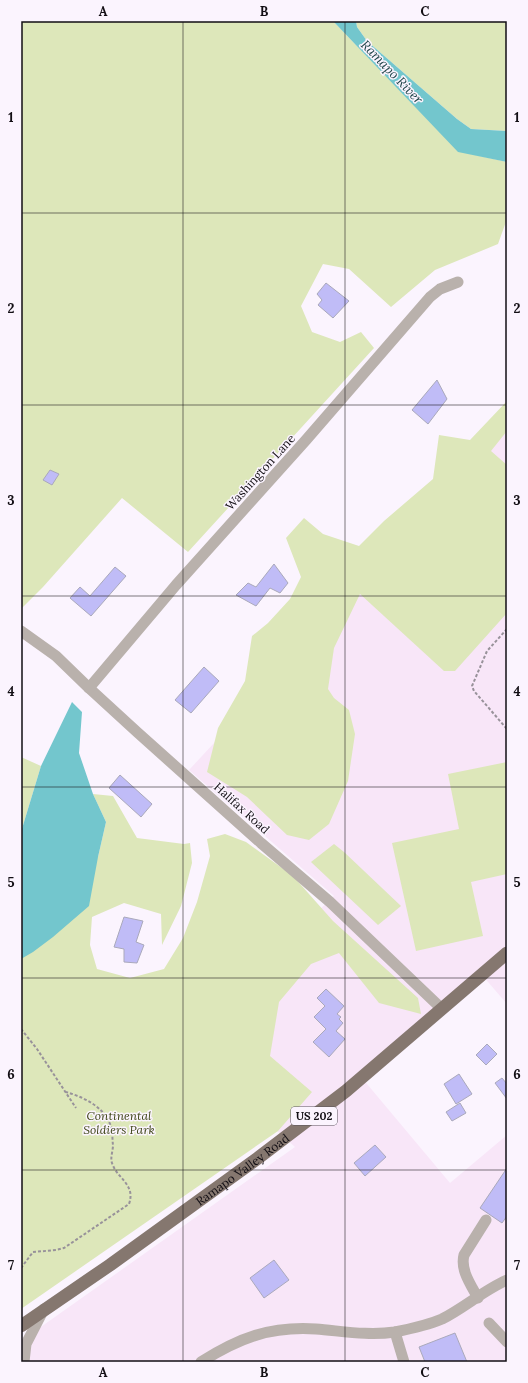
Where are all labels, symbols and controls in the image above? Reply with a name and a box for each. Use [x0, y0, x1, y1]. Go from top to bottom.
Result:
text: A [99, 3, 108, 20]
text: B [260, 3, 269, 20]
text: C [421, 3, 430, 20]
water label: Ramapo River [357, 36, 427, 108]
text: 1 [8, 109, 14, 126]
text: 1 [514, 109, 520, 126]
text: 2 [8, 300, 15, 317]
text: 2 [514, 300, 521, 317]
street label: Washington Lane [222, 431, 298, 513]
text: 3 [7, 492, 15, 509]
text: 3 [513, 492, 521, 509]
text: 4 [7, 683, 15, 700]
text: 4 [513, 683, 521, 700]
street label: Halifax Road [211, 779, 273, 837]
text: 5 [7, 874, 15, 891]
text: 5 [513, 874, 521, 891]
text: 6 [7, 1066, 15, 1083]
text: 6 [513, 1066, 521, 1083]
road number: US 202 [291, 1107, 337, 1125]
park label: Continental Soldiers Park [83, 1108, 155, 1137]
street label: Ramapo Valley Road [192, 1130, 292, 1208]
text: 7 [8, 1257, 14, 1274]
text: 7 [514, 1257, 520, 1274]
text: A [99, 1364, 108, 1381]
text: B [260, 1364, 269, 1381]
text: C [421, 1364, 430, 1381]

